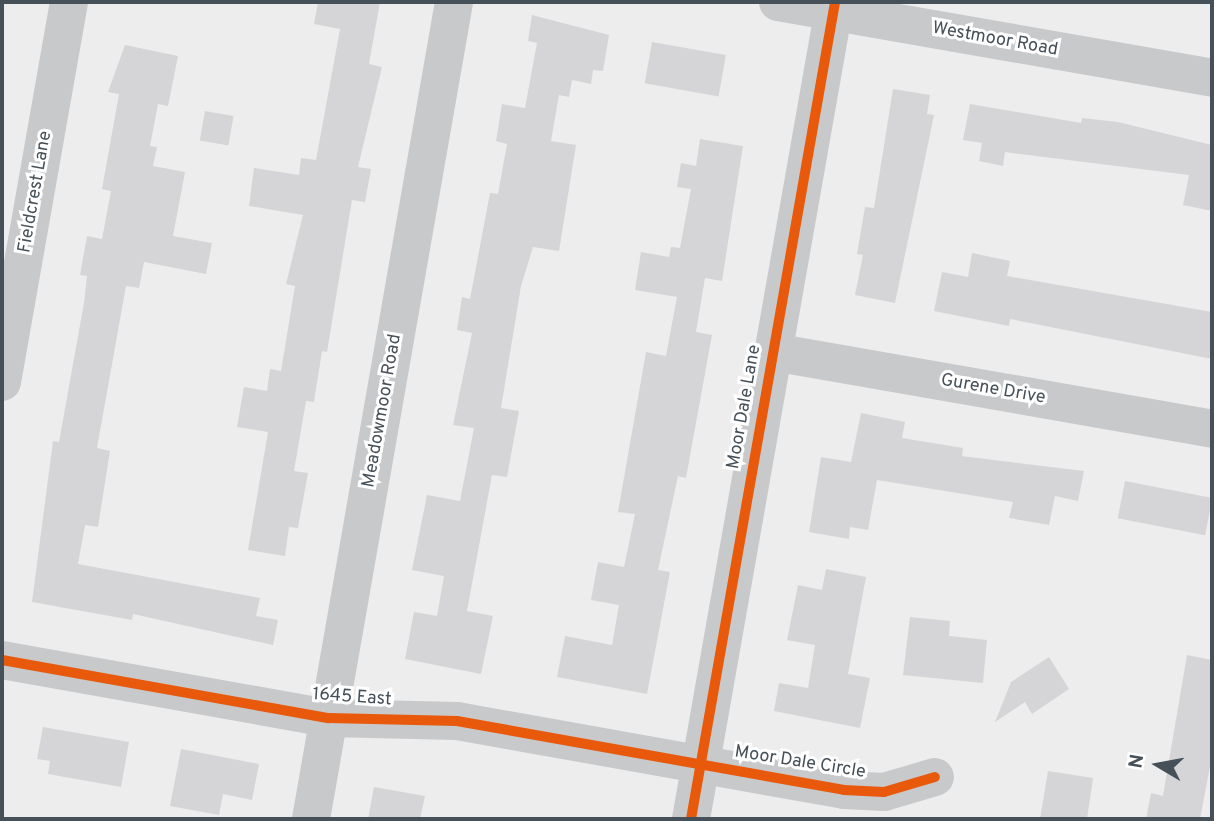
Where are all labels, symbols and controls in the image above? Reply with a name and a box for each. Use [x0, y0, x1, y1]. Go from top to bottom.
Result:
street label: Westmoor Road [930, 18, 1060, 62]
street label: Fieldcrest Lane [15, 129, 57, 255]
street label: Meadowmoor Road [359, 333, 407, 489]
street label: Moor Dale Lane [723, 343, 767, 471]
street label: Gurene Drive [939, 370, 1047, 410]
street label: 1645 East [312, 684, 392, 712]
north arrow [1123, 730, 1193, 800]
street label: Moor Dale Circle [733, 742, 867, 784]
text: N [1124, 753, 1150, 770]

